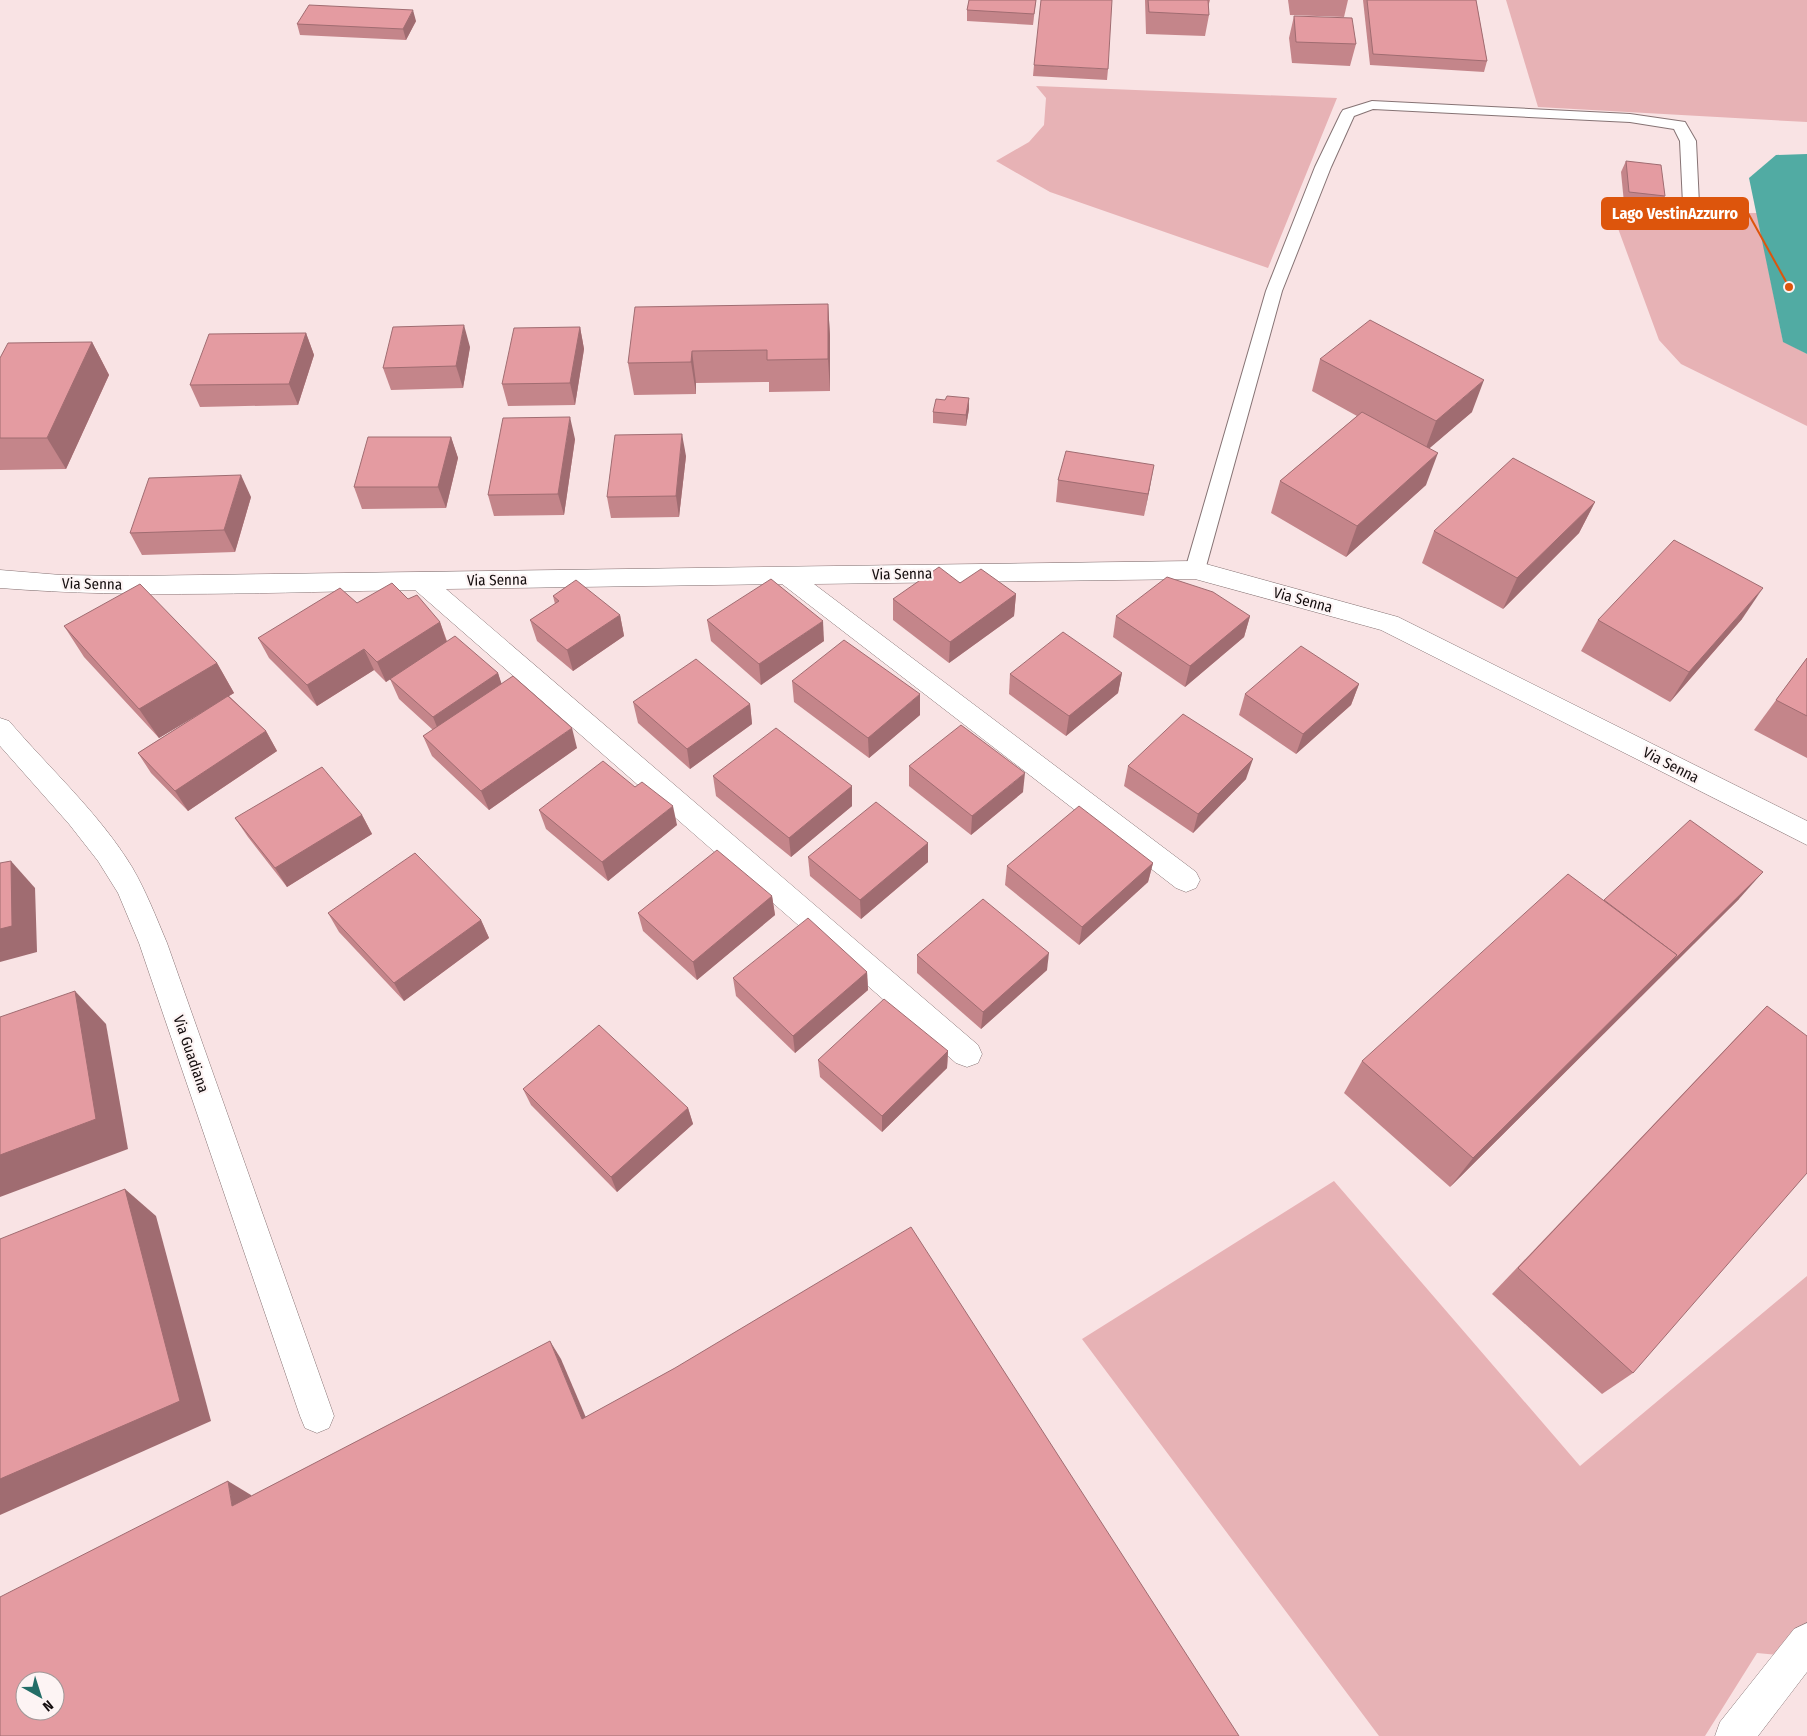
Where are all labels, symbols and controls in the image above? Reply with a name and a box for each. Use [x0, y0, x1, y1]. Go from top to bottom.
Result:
callout: Lago VestinAzzurro [1602, 198, 1748, 229]
text: Lago VestinAzzurro [1612, 204, 1738, 223]
street label: Via Senna [872, 564, 932, 584]
street label: Via Senna [467, 570, 527, 590]
street label: Via Senna [62, 574, 122, 594]
street label: Via Senna [1272, 584, 1334, 616]
street label: Via Senna [1640, 743, 1702, 787]
street label: Via Guadiana [169, 1013, 213, 1095]
north arrow [15, 1671, 65, 1721]
text: N [39, 1696, 56, 1715]

